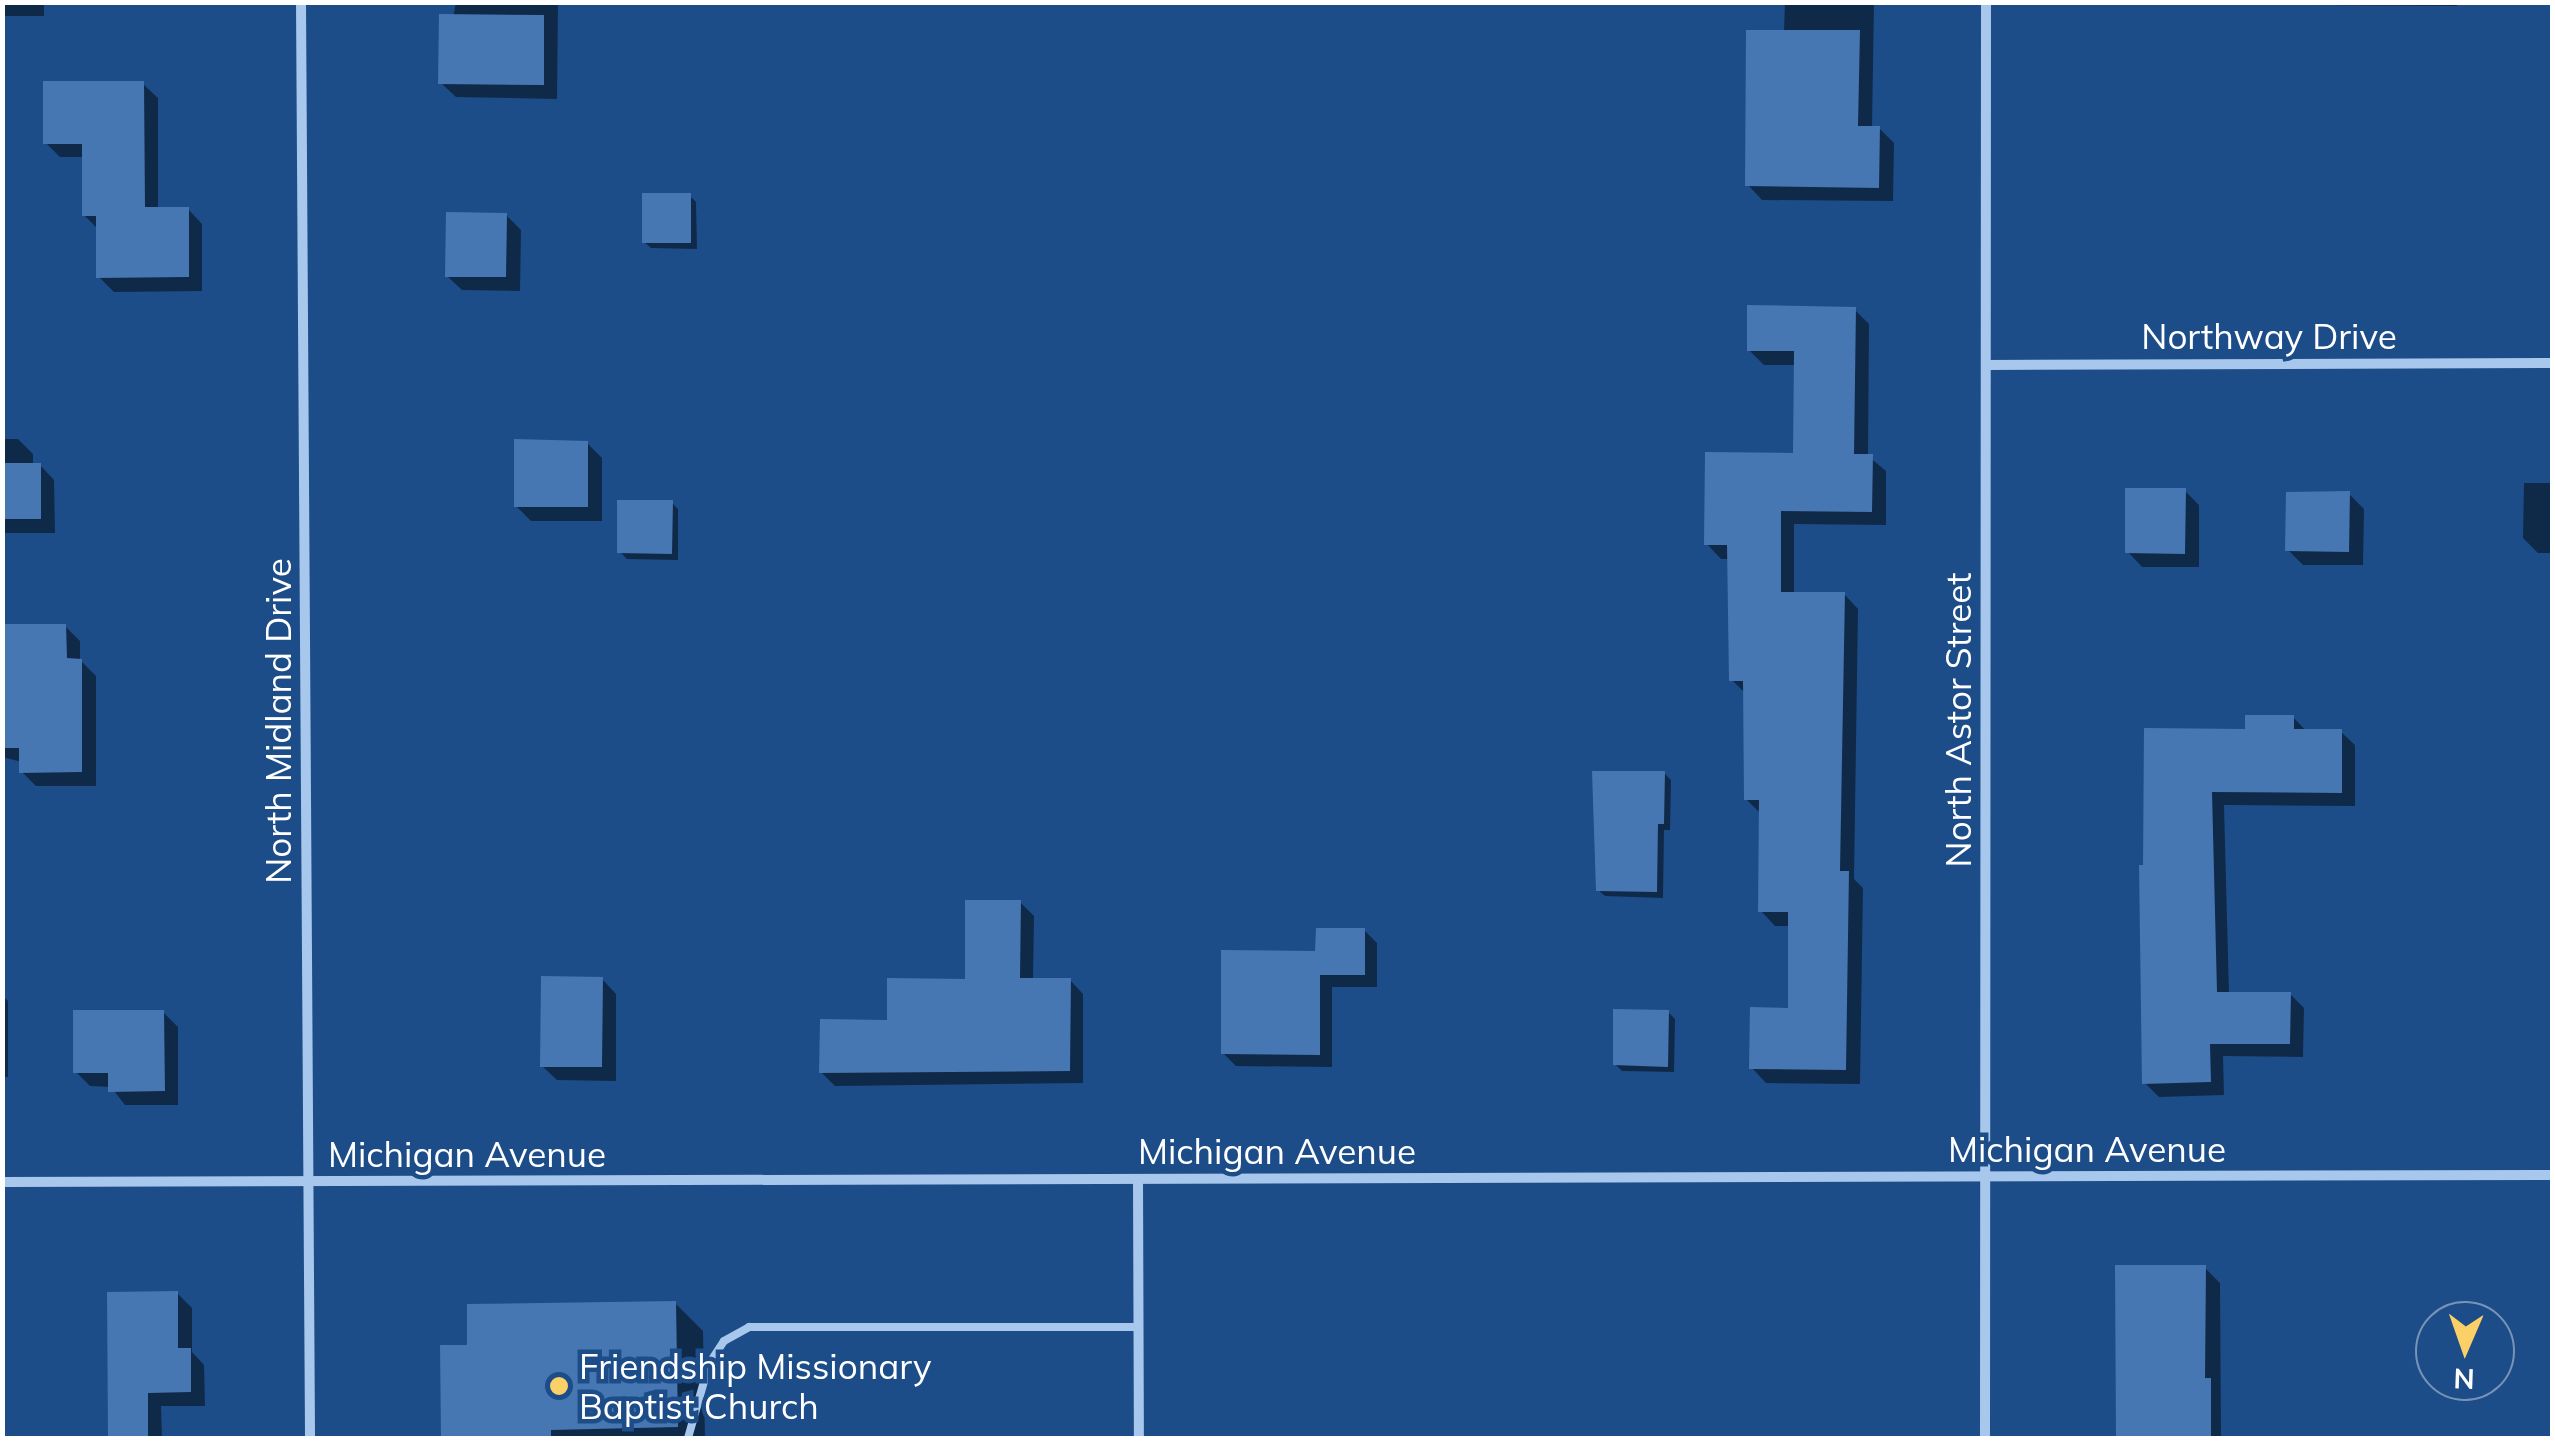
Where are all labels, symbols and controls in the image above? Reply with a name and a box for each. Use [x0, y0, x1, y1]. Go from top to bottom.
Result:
street label: Northway Drive [2141, 315, 2397, 357]
street label: North Midland Drive [257, 558, 299, 884]
street label: North Astor Street [1937, 572, 1979, 868]
street label: Michigan Avenue [1948, 1128, 2226, 1170]
street label: Michigan Avenue [1138, 1130, 1416, 1172]
street label: Michigan Avenue [328, 1133, 606, 1175]
north arrow [2415, 1301, 2515, 1401]
place label: Friendship Missionary Baptist Church [579, 1345, 931, 1427]
text: N [2453, 1362, 2475, 1397]
marker: Friendship Missionary Baptist Church [548, 1375, 570, 1397]

